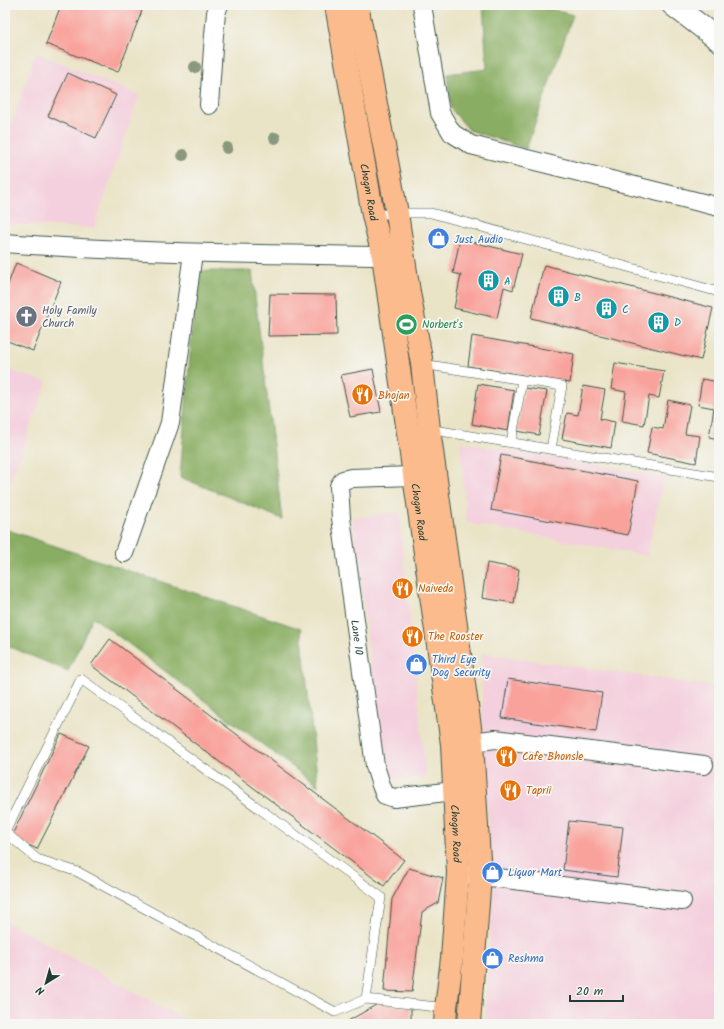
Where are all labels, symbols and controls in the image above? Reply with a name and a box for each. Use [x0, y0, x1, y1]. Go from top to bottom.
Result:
street label: Chogm Road [354, 162, 382, 223]
shop icon: Just Audio [425, 226, 451, 252]
place label: Just Audio [454, 231, 503, 249]
building icon: A [475, 268, 501, 294]
place label: A [504, 273, 511, 291]
building icon: B [546, 284, 572, 310]
place label: B [574, 289, 581, 307]
building icon: C [594, 296, 620, 322]
place label: C [622, 301, 629, 319]
place label: Holy Family Church [42, 302, 98, 333]
church icon: Holy Family Church [13, 303, 39, 329]
building icon: D [646, 309, 672, 335]
sports icon: Norbert's [394, 311, 420, 337]
place label: D [674, 314, 681, 332]
place label: Norbert's [422, 316, 463, 334]
restaurant icon: Bhojan [349, 382, 375, 408]
place label: Bhojan [378, 387, 410, 405]
street label: Chogm Road [405, 482, 431, 543]
restaurant icon: Naiveda [389, 575, 415, 601]
place label: Naiveda [418, 580, 453, 598]
street label: Lane 10 [345, 619, 368, 657]
restaurant icon: The Rooster [399, 623, 425, 649]
place label: The Rooster [428, 628, 484, 646]
place label: Third Eye Dog Security [432, 651, 491, 682]
shop icon: Third Eye Dog Security [404, 652, 430, 678]
restaurant icon: Cafe Bhonsle [494, 743, 520, 769]
place label: Cafe Bhonsle [522, 748, 583, 766]
restaurant icon: Taprii [497, 777, 523, 803]
place label: Taprii [526, 782, 552, 800]
street label: Chogm Road [445, 804, 466, 864]
shop icon: Liquor Mart [479, 859, 505, 885]
place label: Liquor Mart [508, 864, 563, 882]
shop icon: Reshma [480, 945, 506, 971]
place label: Reshma [508, 950, 544, 968]
north arrow [26, 963, 66, 1003]
scale bar [570, 977, 623, 1003]
text: N [32, 981, 49, 999]
text: 20 m [576, 982, 604, 1001]

